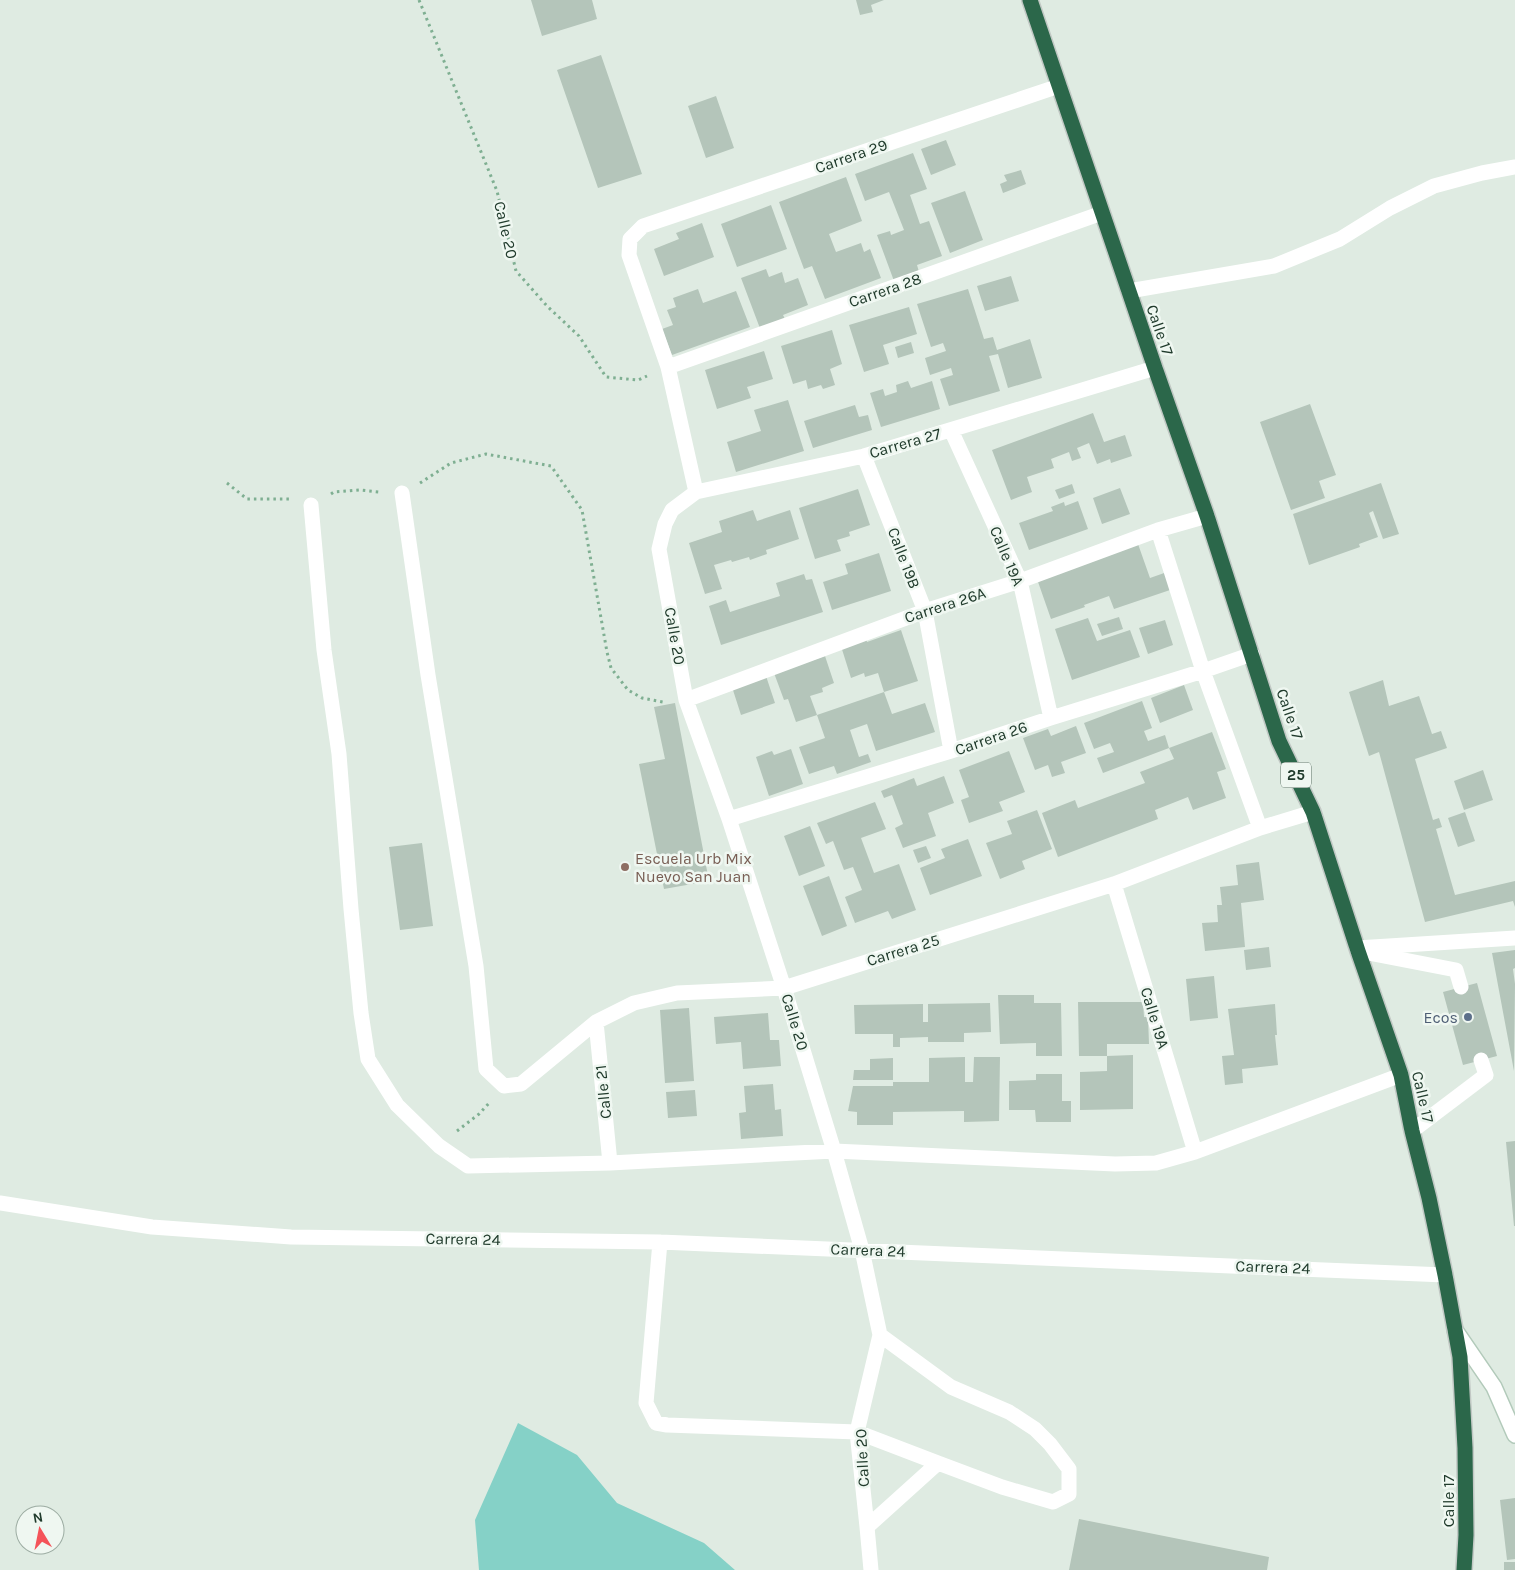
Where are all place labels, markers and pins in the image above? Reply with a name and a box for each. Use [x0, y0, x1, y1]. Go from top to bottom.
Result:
place label: Escuela Urb Mix Nuevo San Juan [635, 849, 752, 886]
marker: Escuela Urb Mix Nuevo San Juan [619, 861, 631, 873]
place label: Ecos [1424, 1008, 1458, 1027]
marker: Ecos [1462, 1011, 1474, 1023]

